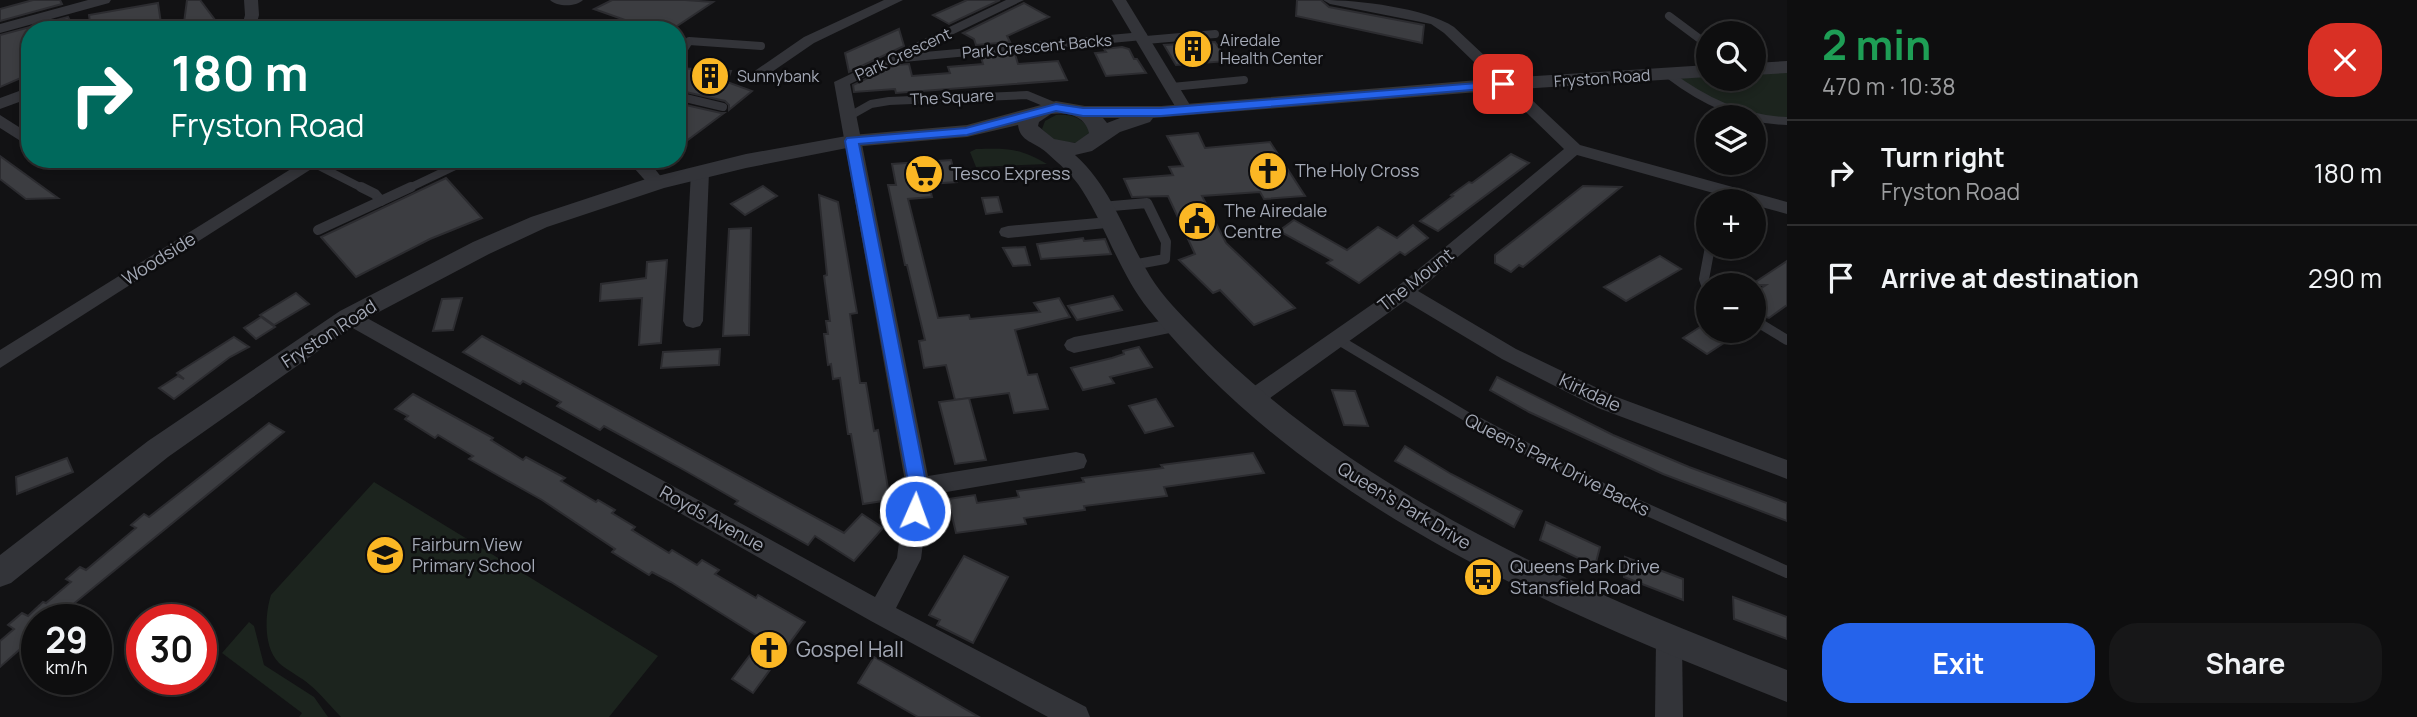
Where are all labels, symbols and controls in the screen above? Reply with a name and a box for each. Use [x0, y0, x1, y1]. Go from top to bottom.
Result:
text: 2 min [1822, 15, 1931, 73]
map controls [1696, 21, 1766, 343]
button: search [1696, 21, 1766, 91]
street label: Park Crescent [851, 22, 955, 86]
button: close [2308, 23, 2382, 97]
street label: Park Crescent Backs [961, 28, 1113, 64]
building icon: Airedale Health Center [1172, 28, 1214, 70]
place label: Airedale Health Center [1220, 29, 1323, 69]
text: 180 m [171, 39, 309, 106]
icon: right [56, 49, 147, 140]
pin [1473, 54, 1533, 114]
building icon: Sunnybank [689, 55, 731, 97]
street label: Fryston Road [1553, 64, 1651, 92]
place label: Sunnybank [737, 65, 820, 87]
icon: arrive [1484, 65, 1522, 103]
text: 470 m · 10:38 [1822, 70, 1956, 102]
street label: The Square [909, 84, 995, 110]
text: Fryston Road [171, 103, 364, 147]
button: layers [1696, 105, 1766, 175]
text: Turn right [1881, 139, 2005, 175]
church icon: The Holy Cross [1247, 150, 1289, 192]
supermarket icon: Tesco Express [903, 153, 945, 195]
icon: right [1822, 154, 1860, 192]
text: 180 m [2314, 155, 2382, 191]
place label: The Holy Cross [1295, 158, 1419, 182]
place label: Tesco Express [951, 161, 1070, 185]
text: Fryston Road [1881, 175, 2020, 207]
button: + [1696, 189, 1766, 259]
place label: The Airedale Centre [1224, 198, 1327, 243]
public building icon: The Airedale Centre [1176, 200, 1218, 242]
street label: Woodside [117, 226, 200, 290]
street label: The Mount [1373, 242, 1458, 316]
icon: arrive [1822, 259, 1860, 297]
text: Arrive at destination [1881, 260, 2139, 296]
text: 290 m [2308, 260, 2382, 296]
button: − [1696, 273, 1766, 343]
street label: Fryston Road [276, 293, 381, 373]
street label: Kirkdale [1556, 367, 1625, 417]
street label: Queen's Park Drive Backs [1461, 407, 1654, 521]
street label: Queen's Park Drive [1333, 456, 1476, 554]
position arrow [878, 474, 952, 548]
street label: Royds Avenue [656, 479, 769, 557]
place label: Fairburn View Primary School [412, 532, 536, 577]
school or university icon: Fairburn View Primary School [364, 534, 406, 576]
place label: Queens Park Drive Stansfield Road [1510, 554, 1660, 599]
bus stop icon: Queens Park Drive Stansfield Road [1462, 556, 1504, 598]
speed limit sign: 30 [126, 604, 217, 695]
text: 29 [45, 616, 88, 664]
button: Exit [1822, 623, 2095, 703]
button: Share [2109, 623, 2382, 703]
church icon: Gospel Hall [748, 629, 790, 671]
place label: Gospel Hall [796, 635, 904, 663]
text: km/h [46, 655, 87, 679]

